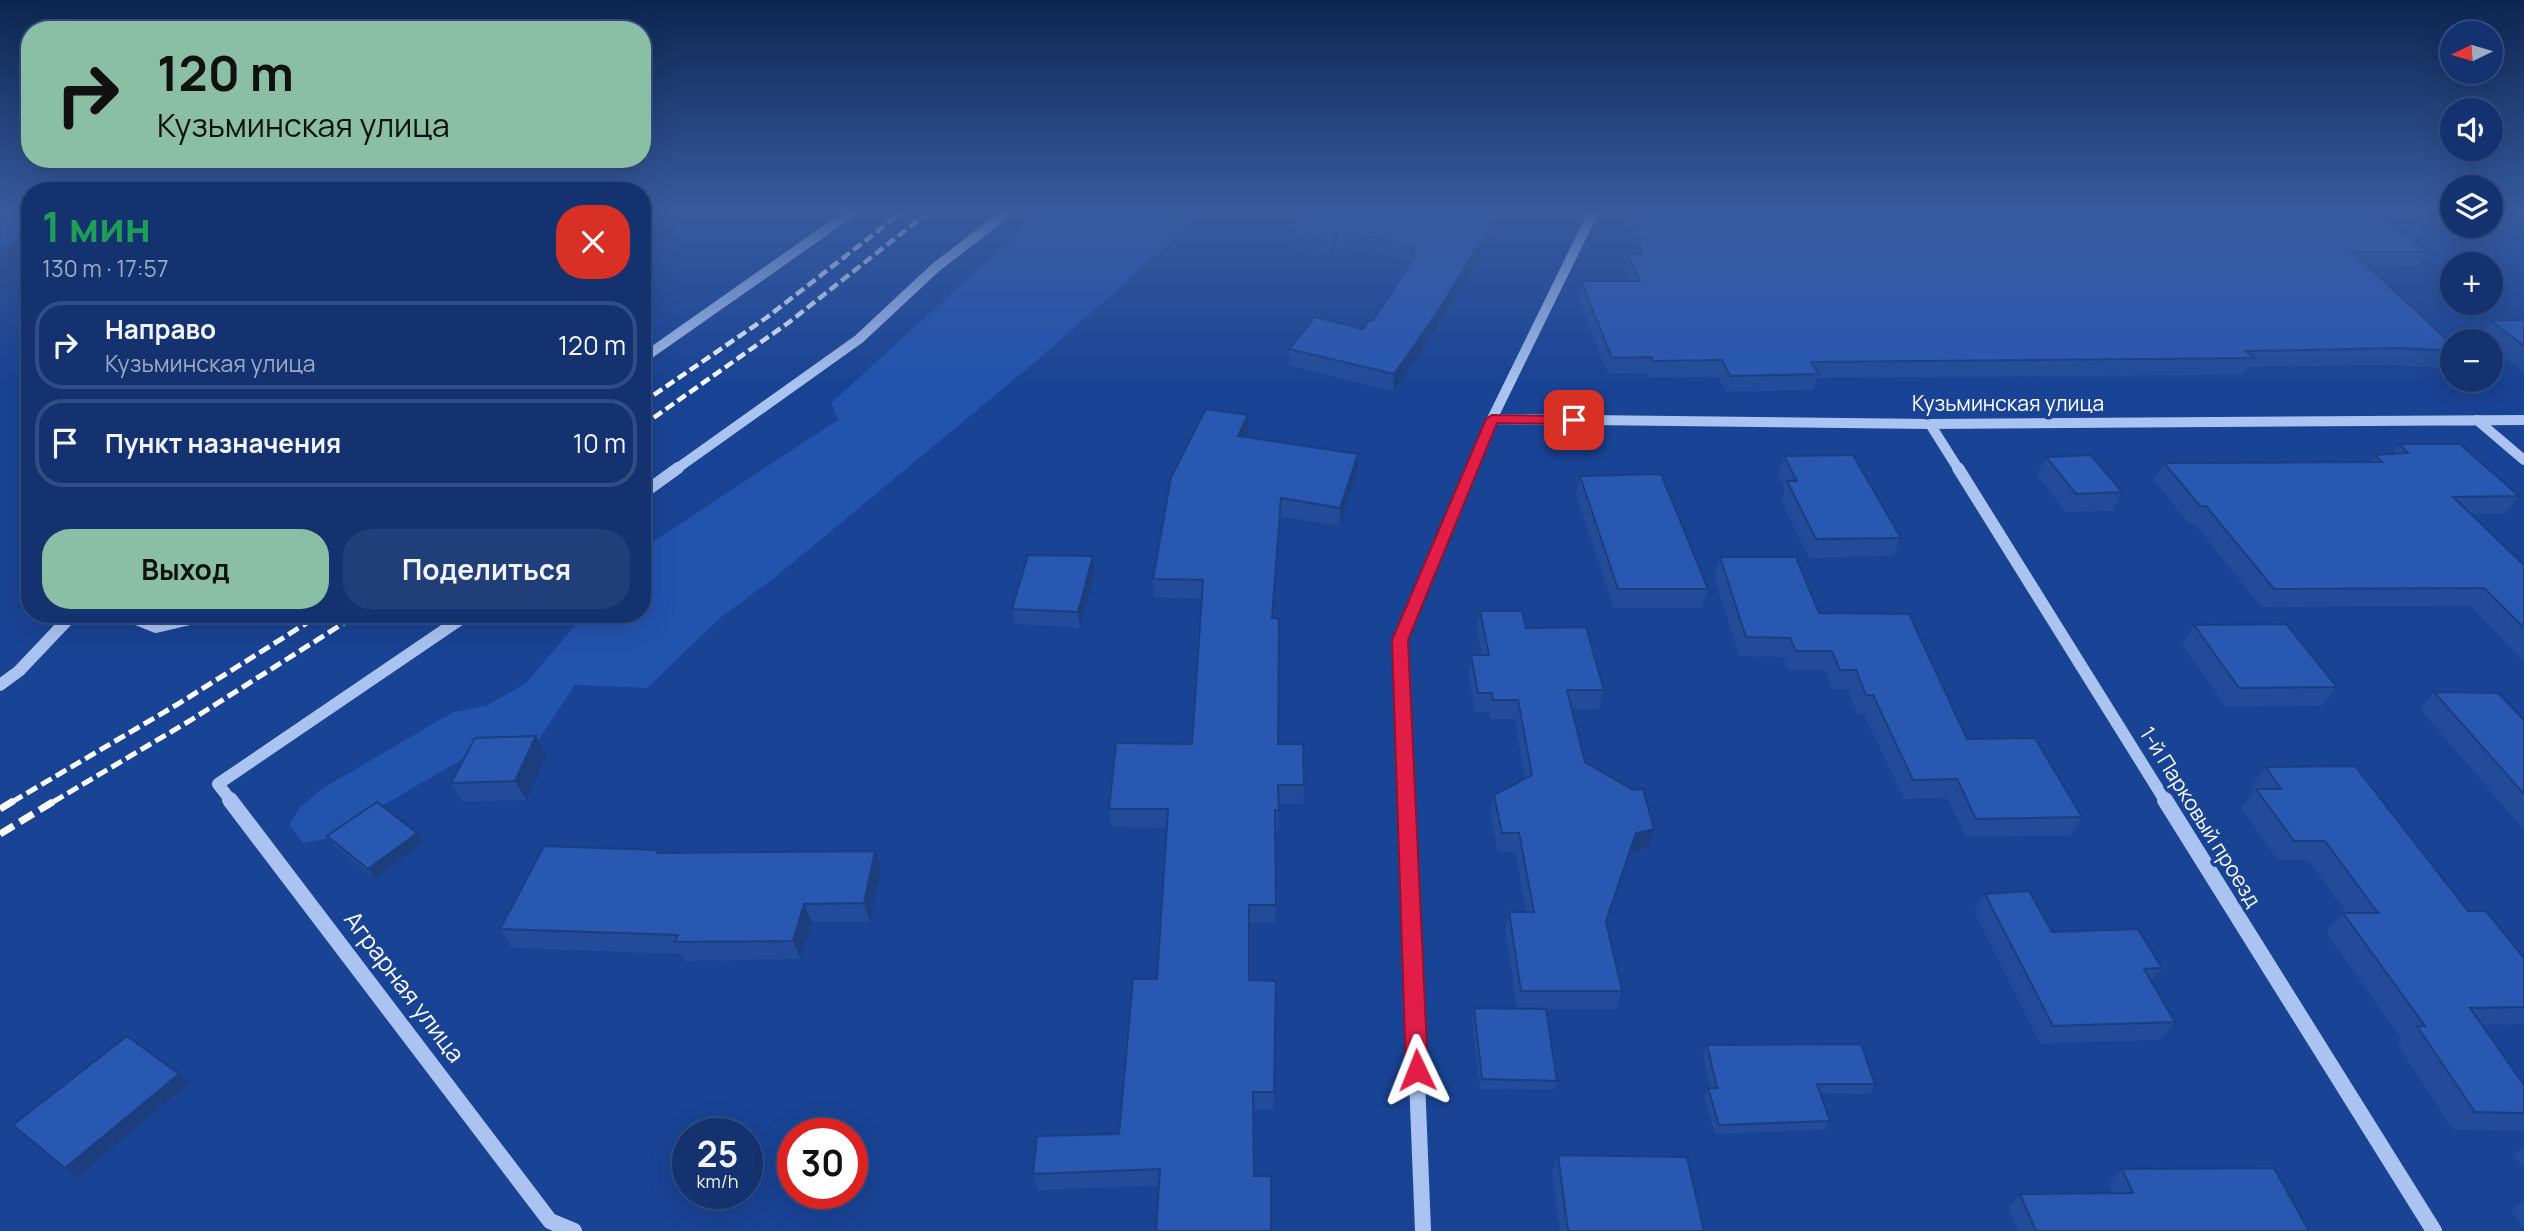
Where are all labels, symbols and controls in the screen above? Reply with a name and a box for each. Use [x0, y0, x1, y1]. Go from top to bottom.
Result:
north arrow [2440, 21, 2502, 84]
map controls [2440, 21, 2503, 392]
text: 120 m [157, 39, 294, 106]
icon: right [42, 49, 133, 140]
button: sound [2440, 98, 2503, 161]
text: Кузьминская улица [157, 103, 450, 147]
button: layers [2440, 175, 2503, 238]
text: 1 мин [42, 197, 151, 255]
button: close [556, 205, 630, 279]
text: 130 m · 17:57 [42, 252, 168, 284]
button: + [2440, 252, 2503, 315]
text: Направо [105, 311, 216, 347]
icon: right [46, 326, 84, 364]
text: 120 m [558, 327, 626, 363]
button: − [2440, 329, 2503, 392]
text: Кузьминская улица [105, 347, 315, 379]
street label: Кузьминская улица [1912, 389, 2104, 417]
pin [1544, 390, 1604, 450]
icon: arrive [1555, 401, 1593, 439]
icon: arrive [46, 424, 84, 462]
text: Пункт назначения [105, 425, 341, 461]
text: 10 m [573, 425, 626, 461]
button: Выход [42, 529, 329, 609]
button: Поделиться [343, 529, 630, 609]
street label: 1-й Парковый проезд [2134, 721, 2268, 912]
street label: Аграрная улица [337, 904, 473, 1069]
position arrow [1380, 1033, 1454, 1107]
speed limit sign: 30 [777, 1118, 868, 1209]
text: 25 [697, 1130, 738, 1178]
text: km/h [697, 1169, 738, 1193]

